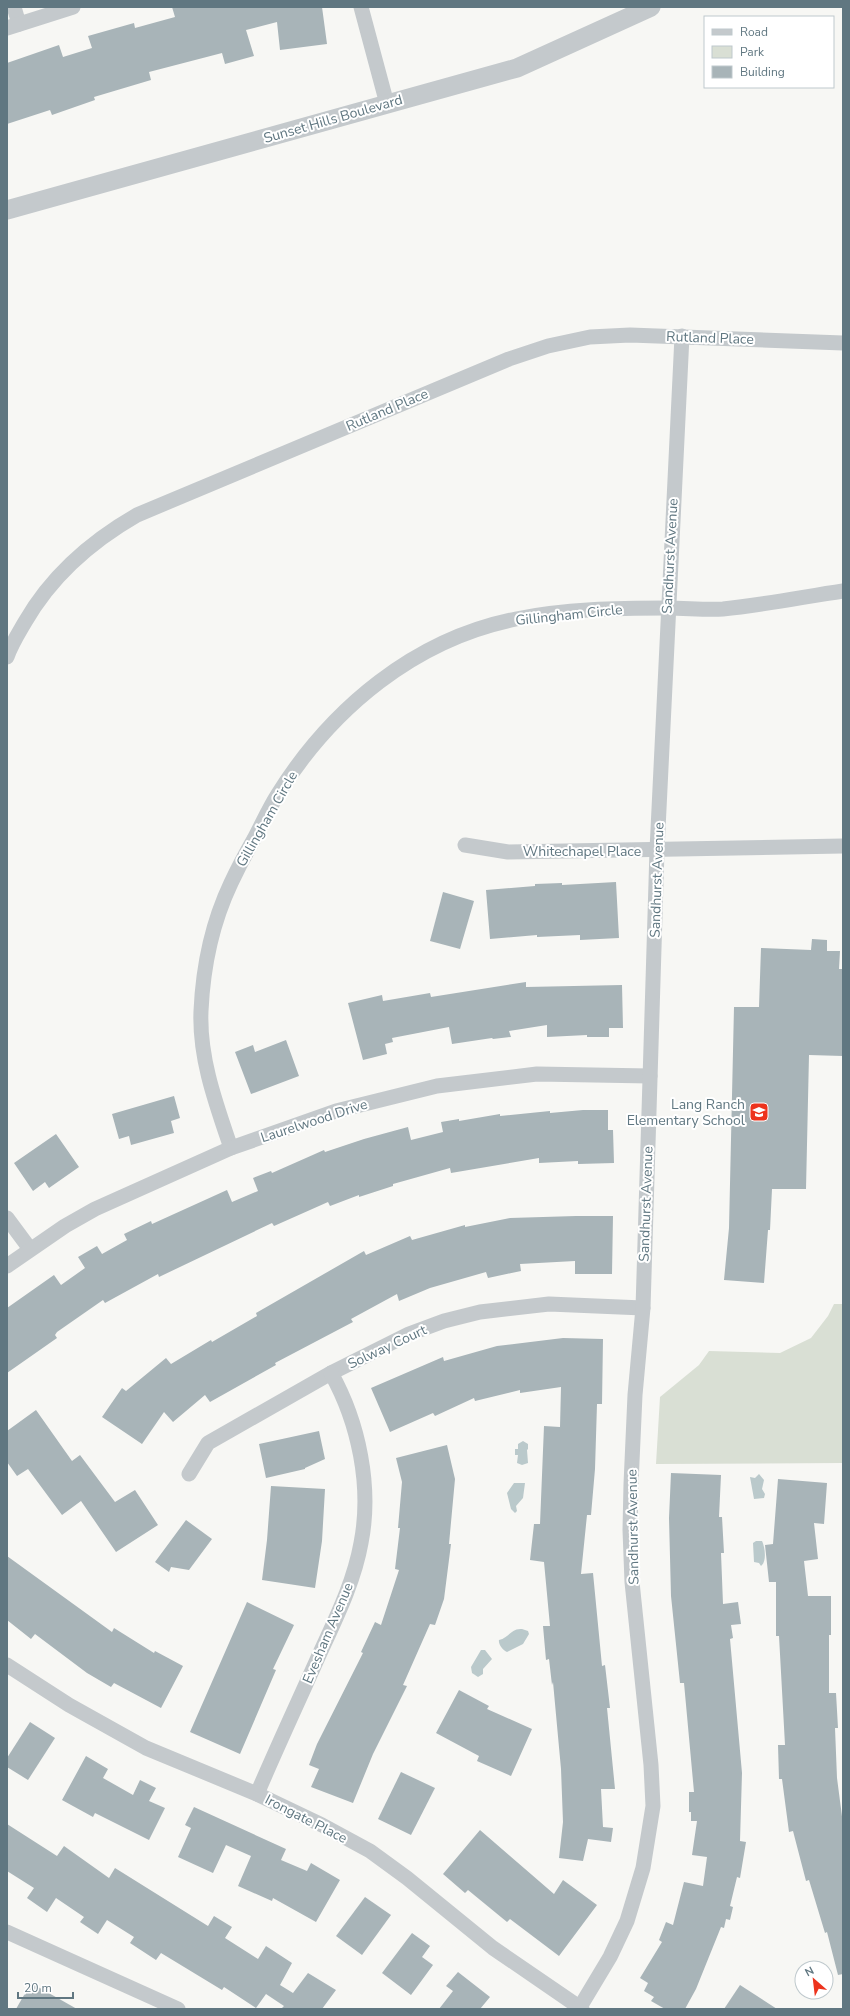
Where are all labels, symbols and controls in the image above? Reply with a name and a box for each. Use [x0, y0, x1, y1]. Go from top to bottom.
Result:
legend [704, 16, 834, 88]
text: Road [740, 24, 768, 40]
text: Park [740, 44, 765, 60]
text: Building [740, 64, 785, 80]
street label: Sunset Hills Boulevard [261, 90, 405, 148]
street label: Rutland Place [666, 327, 754, 349]
street label: Rutland Place [343, 384, 431, 436]
street label: Sandhurst Avenue [657, 498, 683, 614]
street label: Gillingham Circle [514, 600, 624, 630]
street label: Gillingham Circle [232, 768, 302, 870]
street label: Sandhurst Avenue [645, 822, 669, 938]
street label: Whitechapel Place [523, 842, 641, 861]
street label: Laurelwood Drive [258, 1095, 370, 1147]
place label: Lang Ranch Elementary School [627, 1095, 746, 1130]
school or university icon: Lang Ranch Elementary School [748, 1101, 770, 1123]
street label: Sandhurst Avenue [634, 1146, 658, 1262]
street label: Solway Court [344, 1320, 430, 1374]
street label: Sandhurst Avenue [622, 1469, 644, 1585]
street label: Evesham Avenue [298, 1580, 358, 1686]
street label: Irongate Place [262, 1790, 350, 1848]
north arrow [794, 1960, 834, 2000]
text: N [802, 1963, 817, 1980]
scale bar [18, 1974, 73, 2000]
text: 20 m [24, 1980, 52, 1996]

